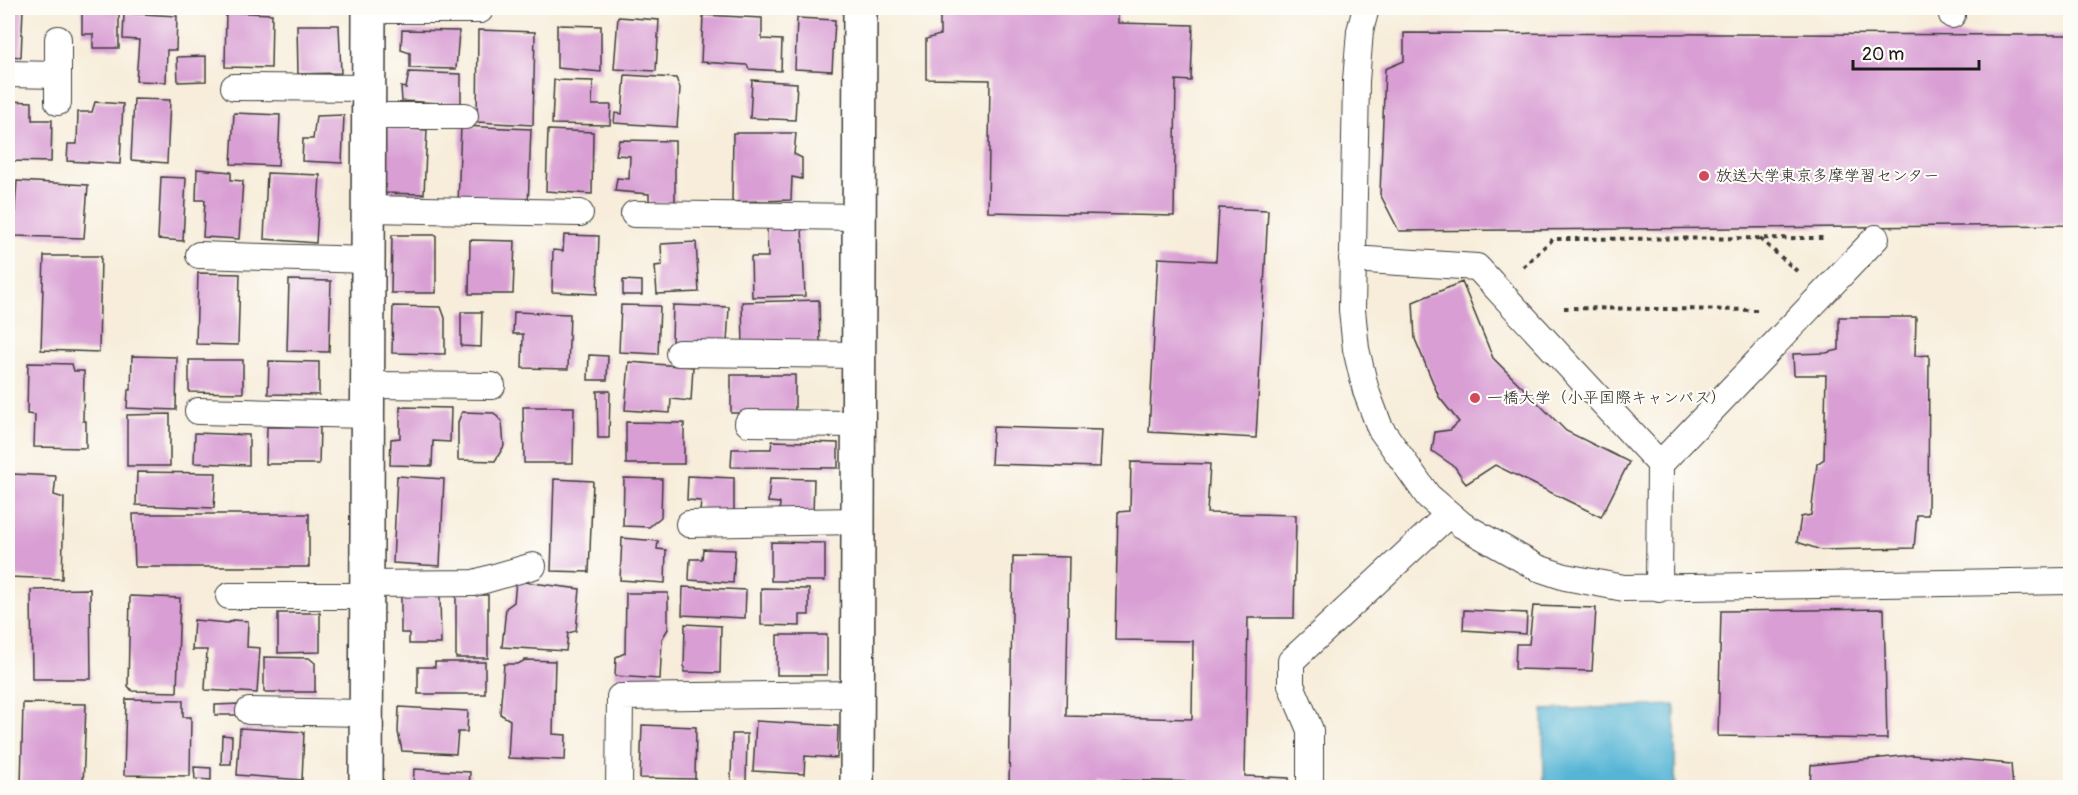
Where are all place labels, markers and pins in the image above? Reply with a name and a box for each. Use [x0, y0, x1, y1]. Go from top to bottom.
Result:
place label: 放送大学東京多摩学習センター [1716, 166, 1939, 186]
marker: 放送大学東京多摩学習センター [1697, 169, 1711, 183]
place label: 一橋大学（小平国際キャンパス） [1487, 388, 1726, 408]
marker: 一橋大学（小平国際キャンパス） [1468, 391, 1482, 405]

